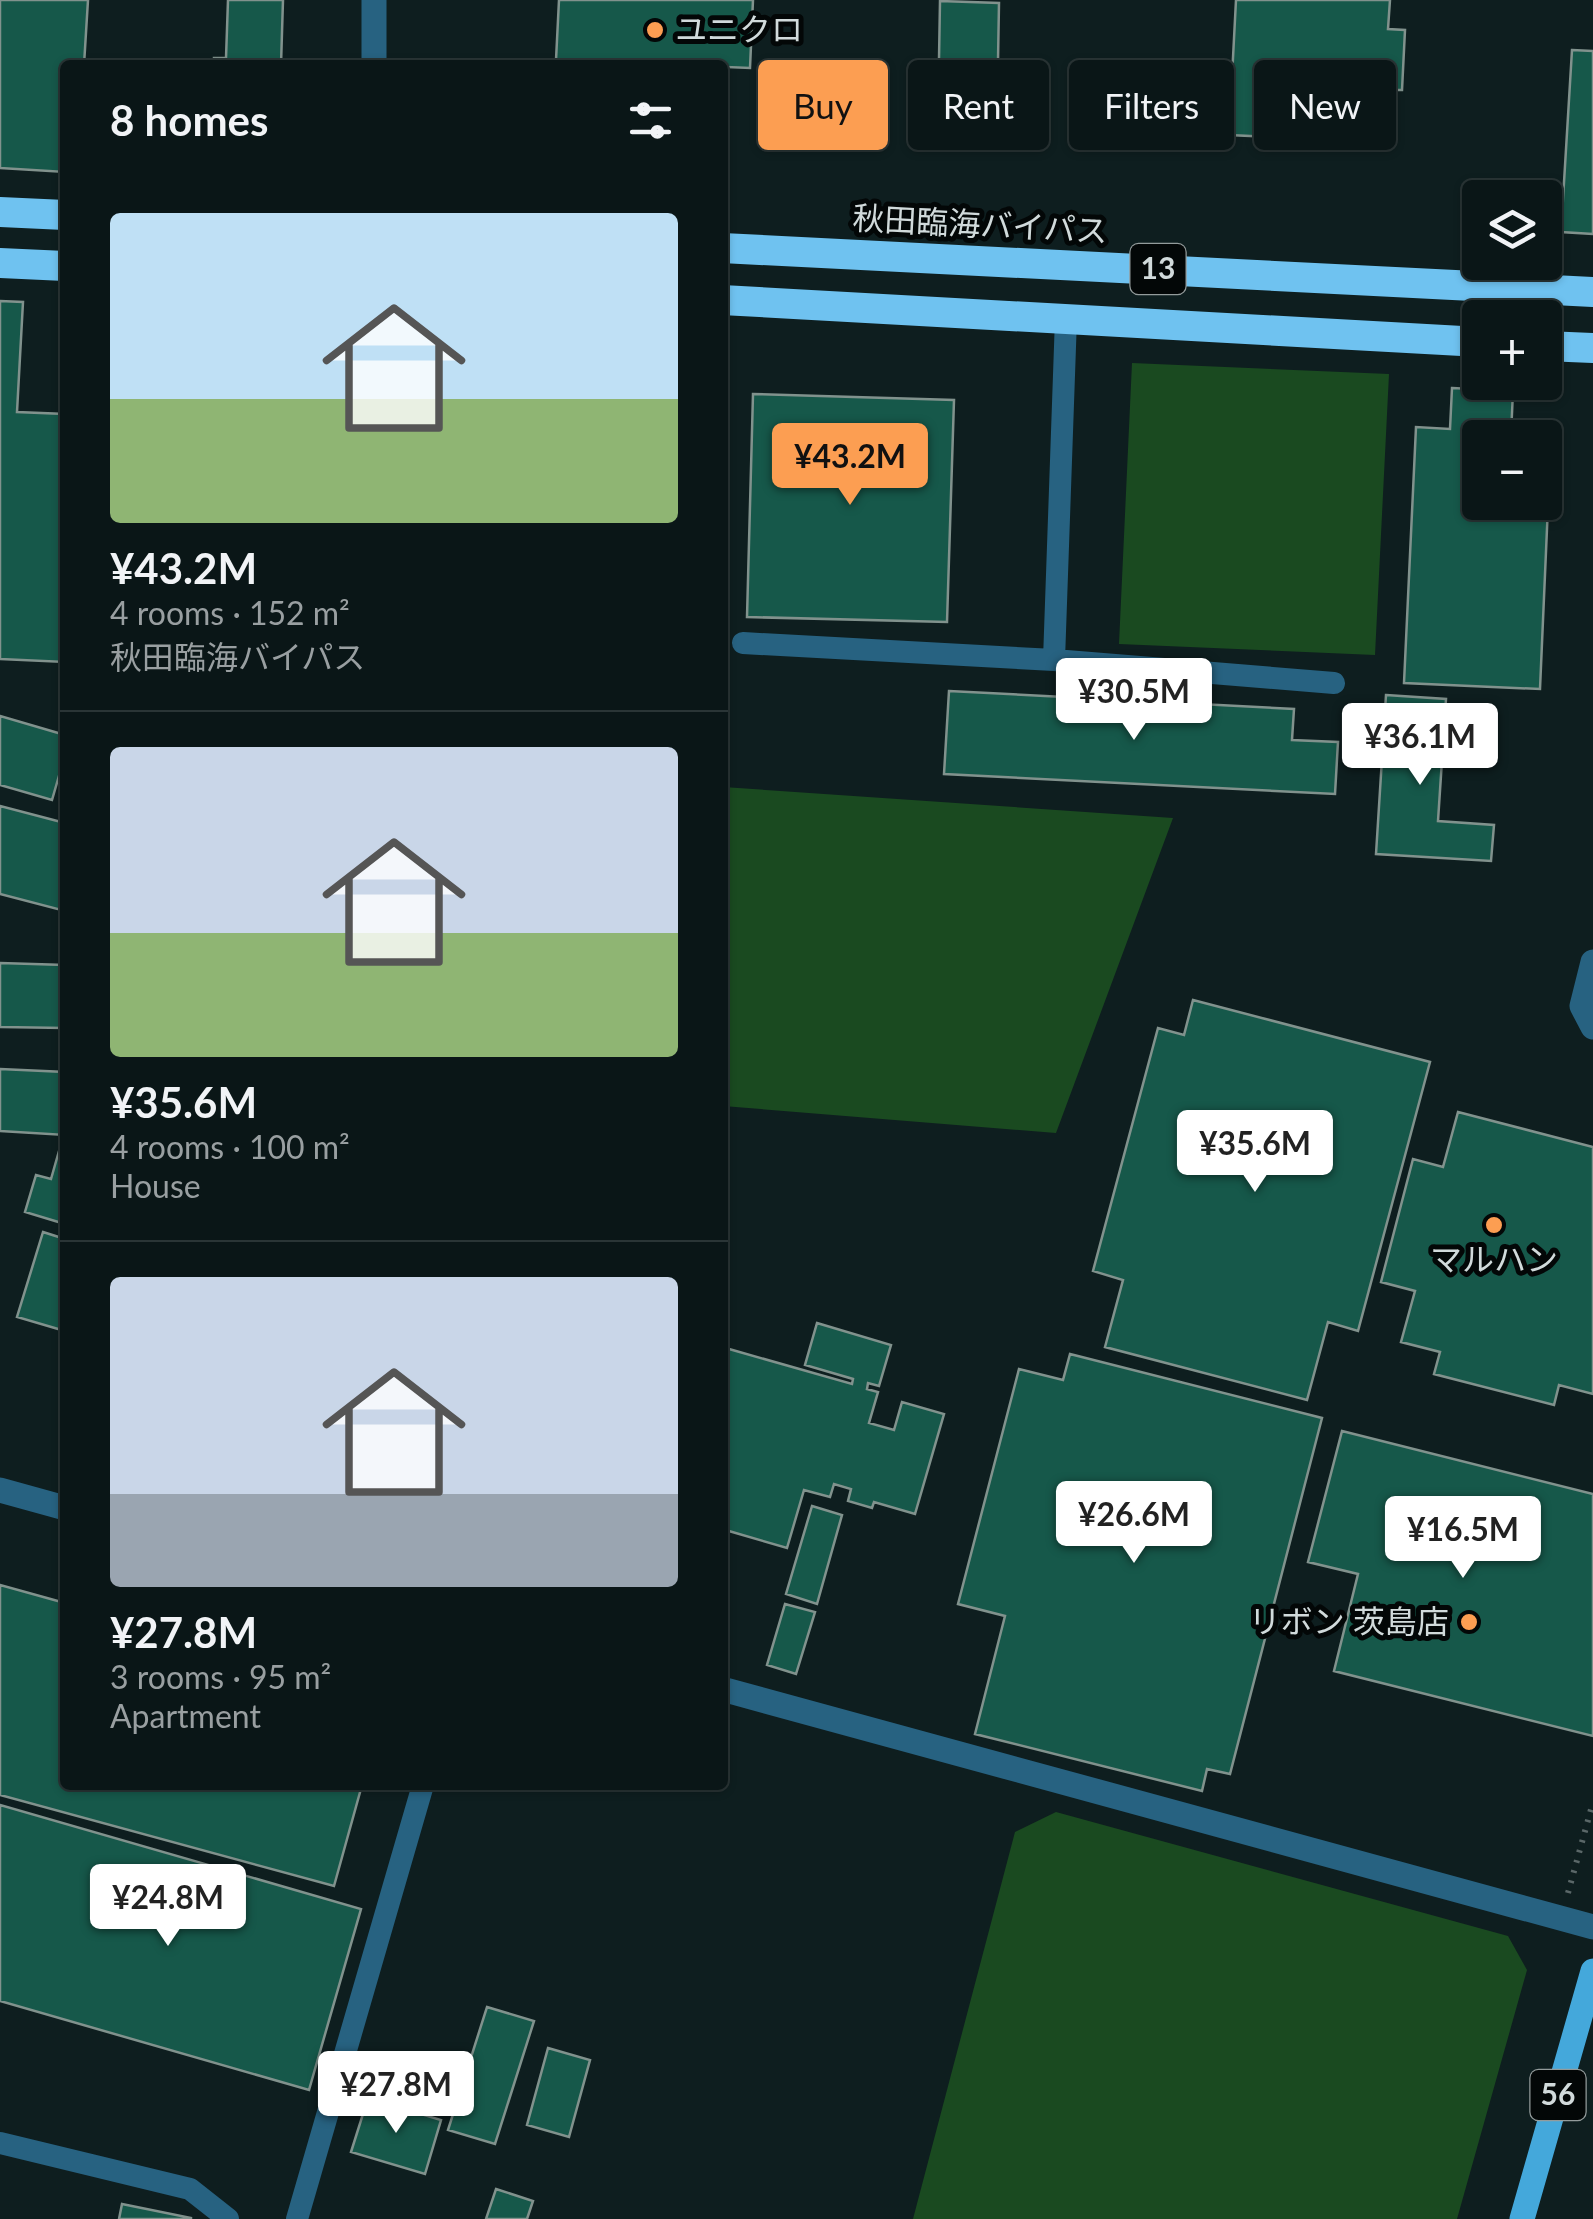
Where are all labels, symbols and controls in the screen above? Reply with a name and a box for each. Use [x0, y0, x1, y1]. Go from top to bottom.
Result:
place label: ユニクロ [675, 9, 803, 48]
marker: ユニクロ [644, 19, 666, 41]
chip: Buy [758, 60, 888, 150]
chip: Rent [908, 60, 1049, 150]
chip: Filters [1069, 60, 1234, 150]
chip: New [1254, 60, 1396, 150]
icon: filters [623, 93, 678, 148]
text: 8 homes [110, 95, 268, 145]
map controls [1462, 180, 1562, 520]
button: layers [1462, 180, 1562, 280]
street label: 秋田臨海バイパス [852, 197, 1109, 250]
road number: 13 [1130, 244, 1186, 294]
icon: home [304, 278, 484, 458]
button: + [1462, 300, 1562, 400]
button: − [1462, 420, 1562, 520]
pin: ¥43.2M [769, 423, 931, 508]
text: ¥43.2M [794, 436, 906, 475]
text: ¥43.2M [110, 543, 257, 593]
text: 4 rooms · 152 m² [110, 593, 350, 632]
text: 秋田臨海バイパス [110, 637, 365, 676]
pin: ¥30.5M [1053, 658, 1215, 743]
text: ¥30.5M [1078, 671, 1190, 710]
pin: ¥36.1M [1339, 703, 1501, 788]
text: ¥36.1M [1364, 716, 1476, 755]
icon: home [304, 812, 484, 992]
text: ¥35.6M [110, 1077, 257, 1127]
pin: ¥35.6M [1174, 1110, 1336, 1195]
text: ¥35.6M [1199, 1123, 1311, 1162]
text: 4 rooms · 100 m² [110, 1127, 350, 1166]
text: House [110, 1166, 201, 1205]
marker: マルハン [1483, 1214, 1505, 1236]
place label: マルハン [1430, 1239, 1558, 1278]
icon: home [304, 1342, 484, 1522]
pin: ¥26.6M [1053, 1481, 1215, 1566]
text: ¥26.6M [1078, 1494, 1190, 1533]
pin: ¥16.5M [1382, 1496, 1544, 1581]
text: ¥16.5M [1407, 1509, 1519, 1548]
place label: リボン 茨島店 [1249, 1601, 1449, 1640]
text: ¥27.8M [110, 1607, 257, 1657]
marker: リボン 茨島店 [1458, 1611, 1480, 1633]
text: 3 rooms · 95 m² [110, 1657, 331, 1696]
text: Apartment [110, 1696, 261, 1735]
pin: ¥24.8M [87, 1864, 249, 1949]
text: ¥24.8M [112, 1877, 224, 1916]
pin: ¥27.8M [315, 2051, 477, 2136]
text: ¥27.8M [340, 2064, 452, 2103]
road number: 56 [1530, 2070, 1586, 2120]

